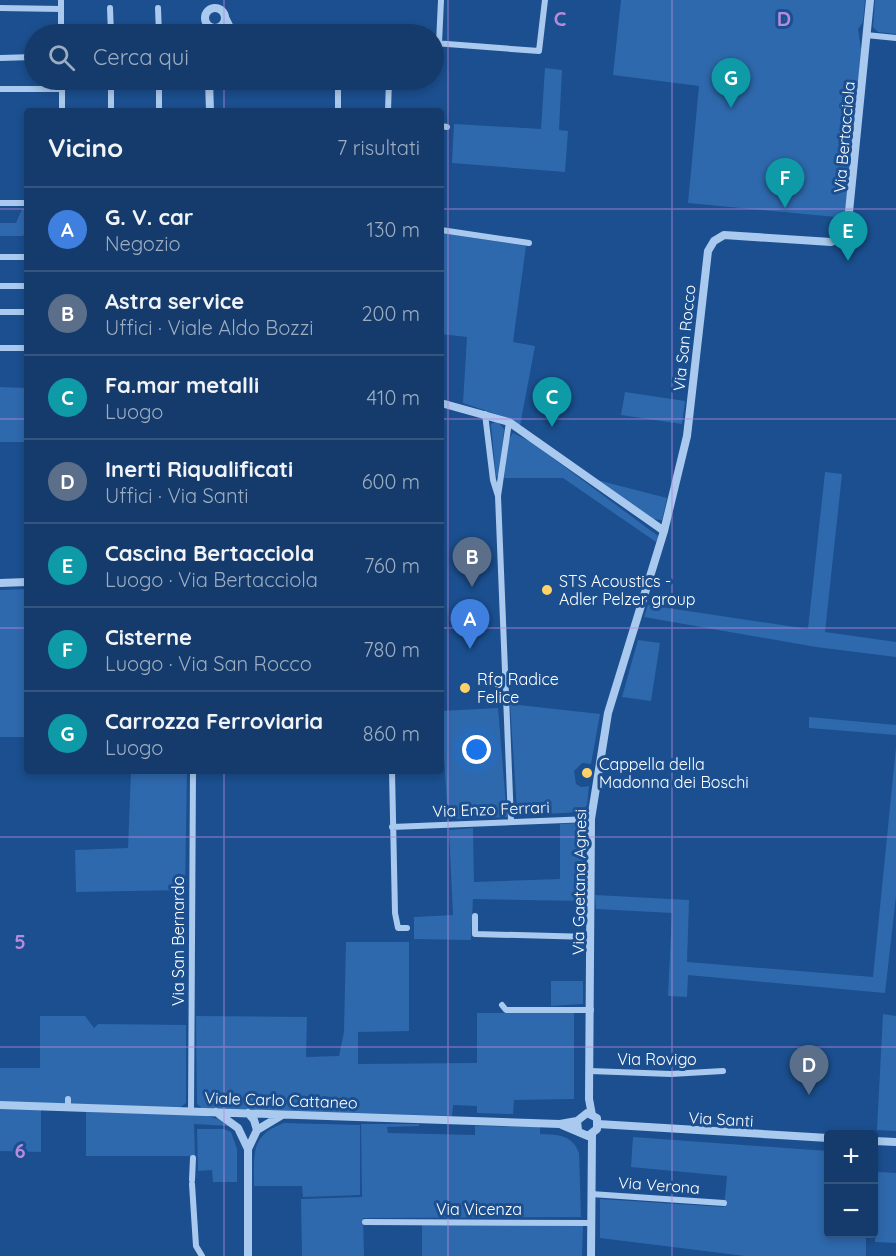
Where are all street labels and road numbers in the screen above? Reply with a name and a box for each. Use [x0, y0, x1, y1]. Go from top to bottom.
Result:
street label: Via Bertacciola [829, 80, 859, 194]
street label: Via San Rocco [668, 284, 700, 392]
street label: Via Enzo Ferrari [432, 797, 550, 821]
street label: Via Gaetana Agnesi [568, 809, 590, 955]
street label: Via San Bernardo [168, 876, 188, 1006]
street label: Via Rovigo [617, 1049, 697, 1069]
street label: Viale Carlo Cattaneo [204, 1087, 358, 1113]
street label: Via Santi [688, 1107, 754, 1131]
street label: Via Verona [617, 1172, 701, 1198]
street label: Via Vicenza [436, 1199, 522, 1219]

